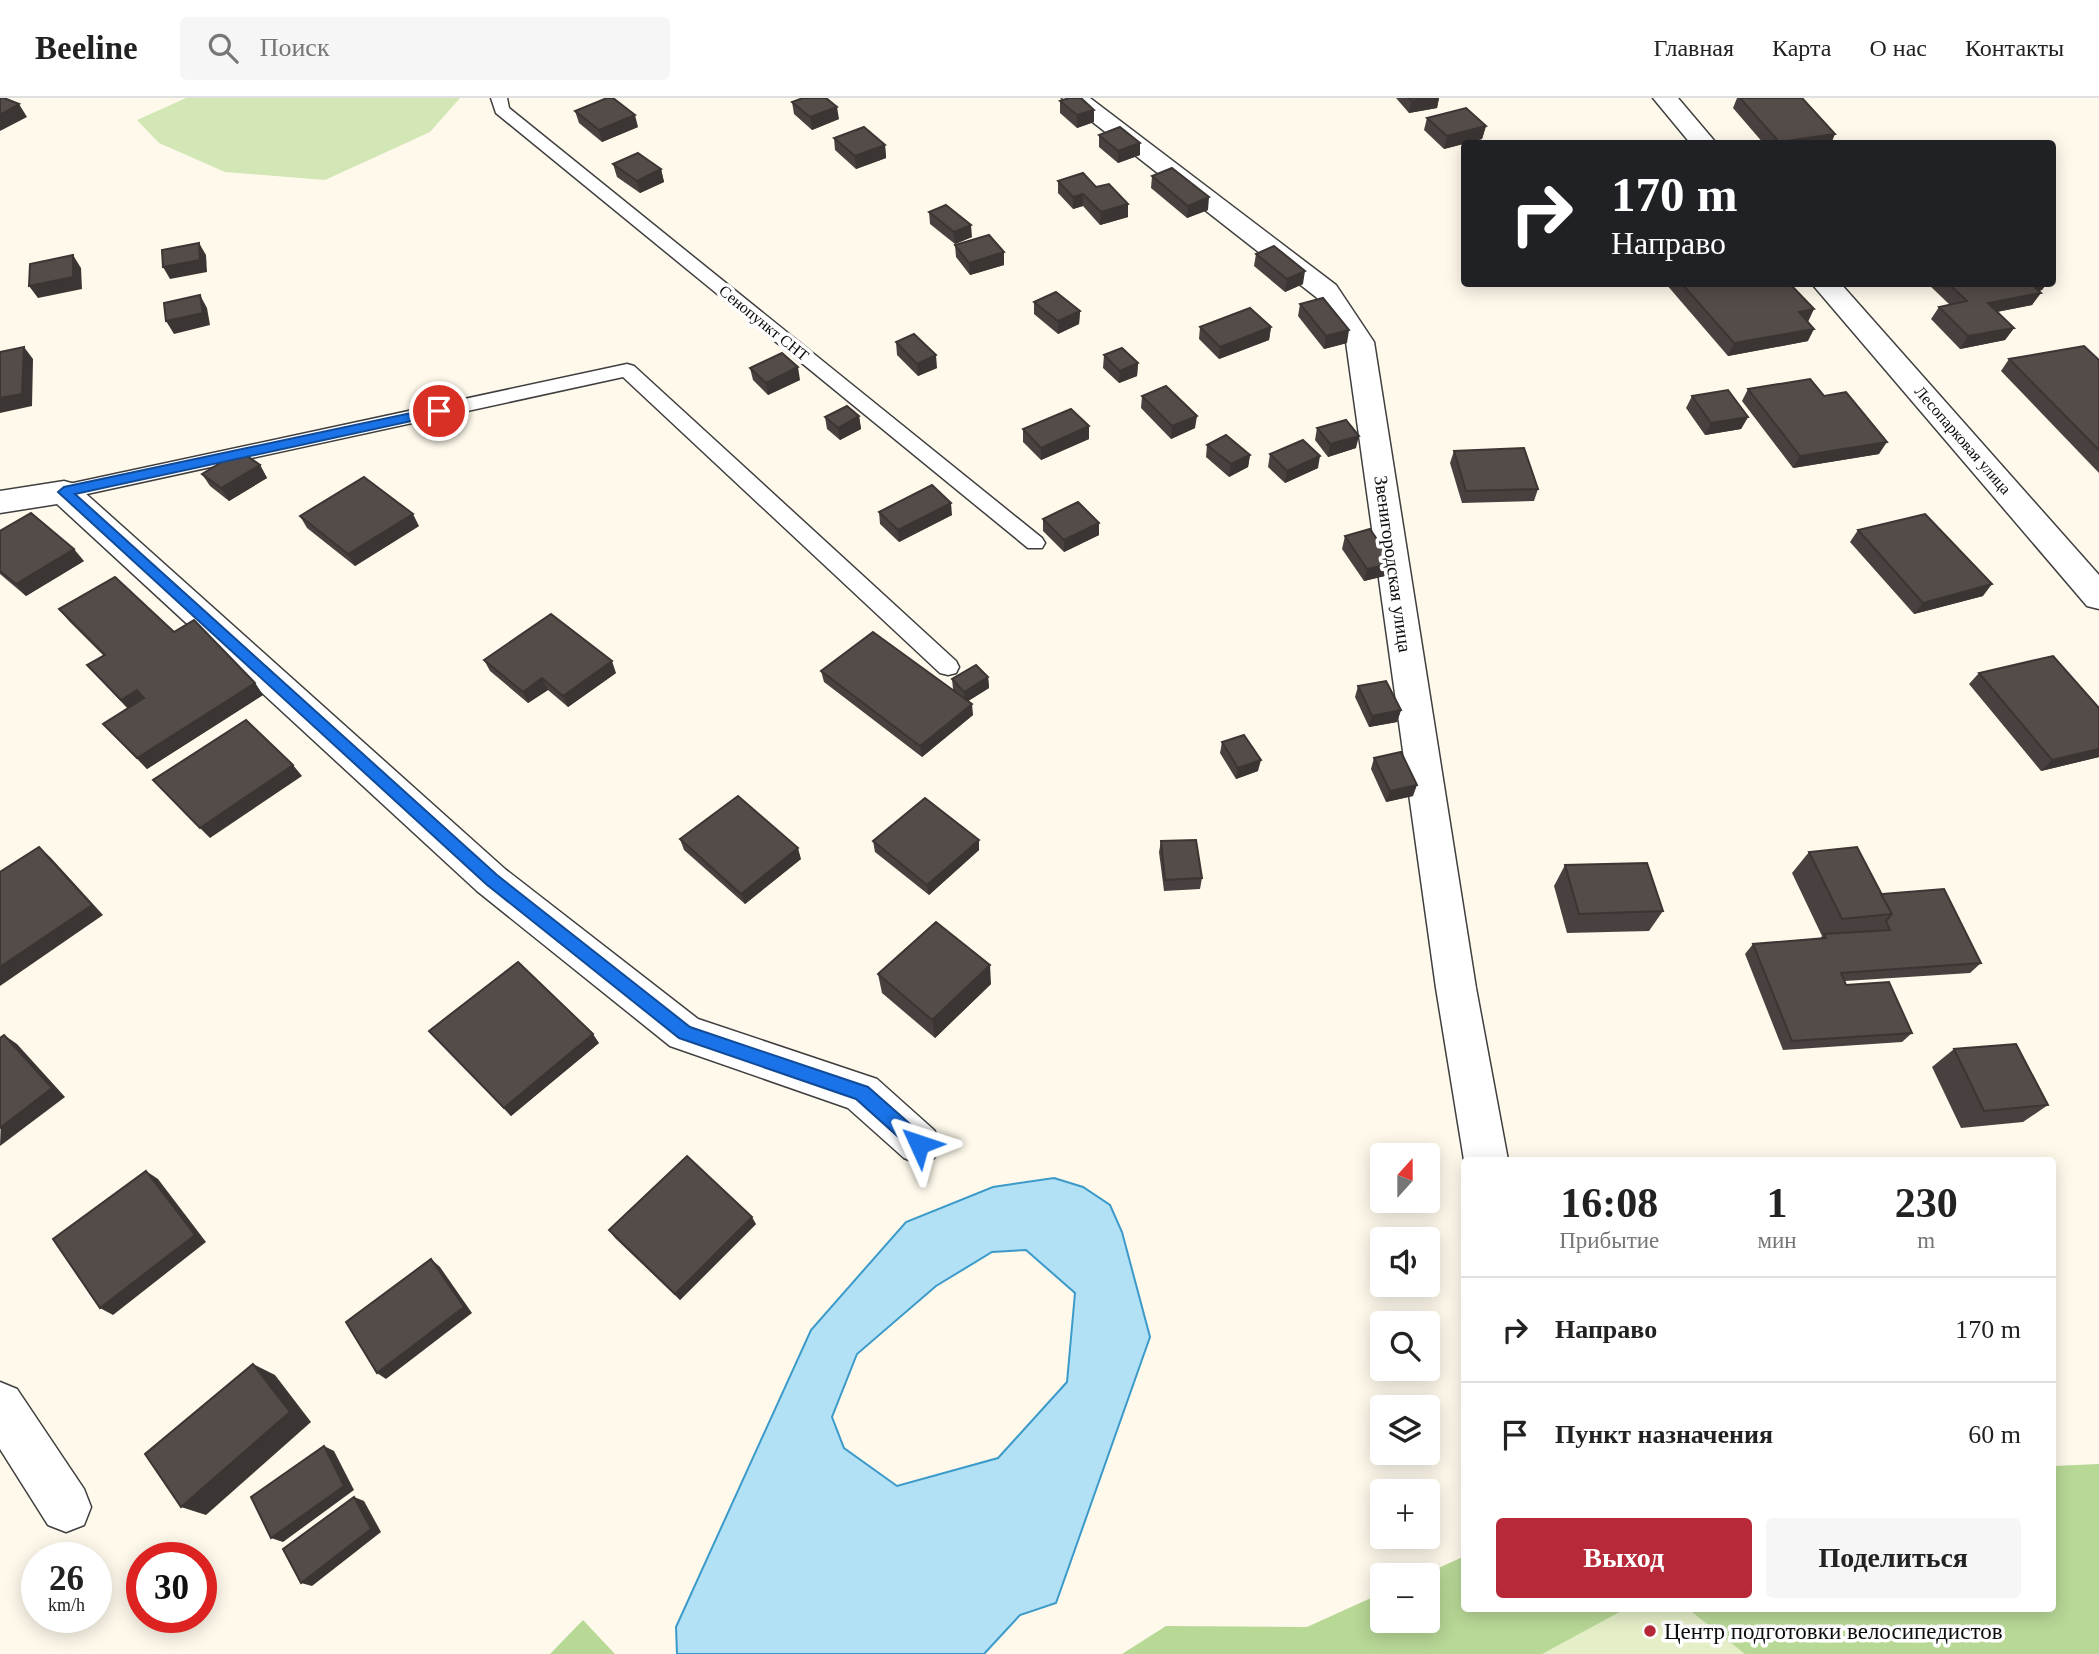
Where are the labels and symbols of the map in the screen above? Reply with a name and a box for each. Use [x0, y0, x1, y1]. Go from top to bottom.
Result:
street label: Сенопункт СНТ [715, 282, 812, 365]
pin [409, 381, 469, 441]
street label: Лесопарковая улица [1911, 383, 2014, 498]
street label: Звенигородская улица [1370, 474, 1416, 654]
position arrow [882, 1107, 956, 1181]
north arrow [1370, 1143, 1440, 1213]
speed limit sign: 30 [126, 1542, 217, 1633]
place label: Центр подготовки велосипедистов [1664, 1619, 2003, 1644]
marker: Центр подготовки велосипедистов [1642, 1623, 1658, 1639]

